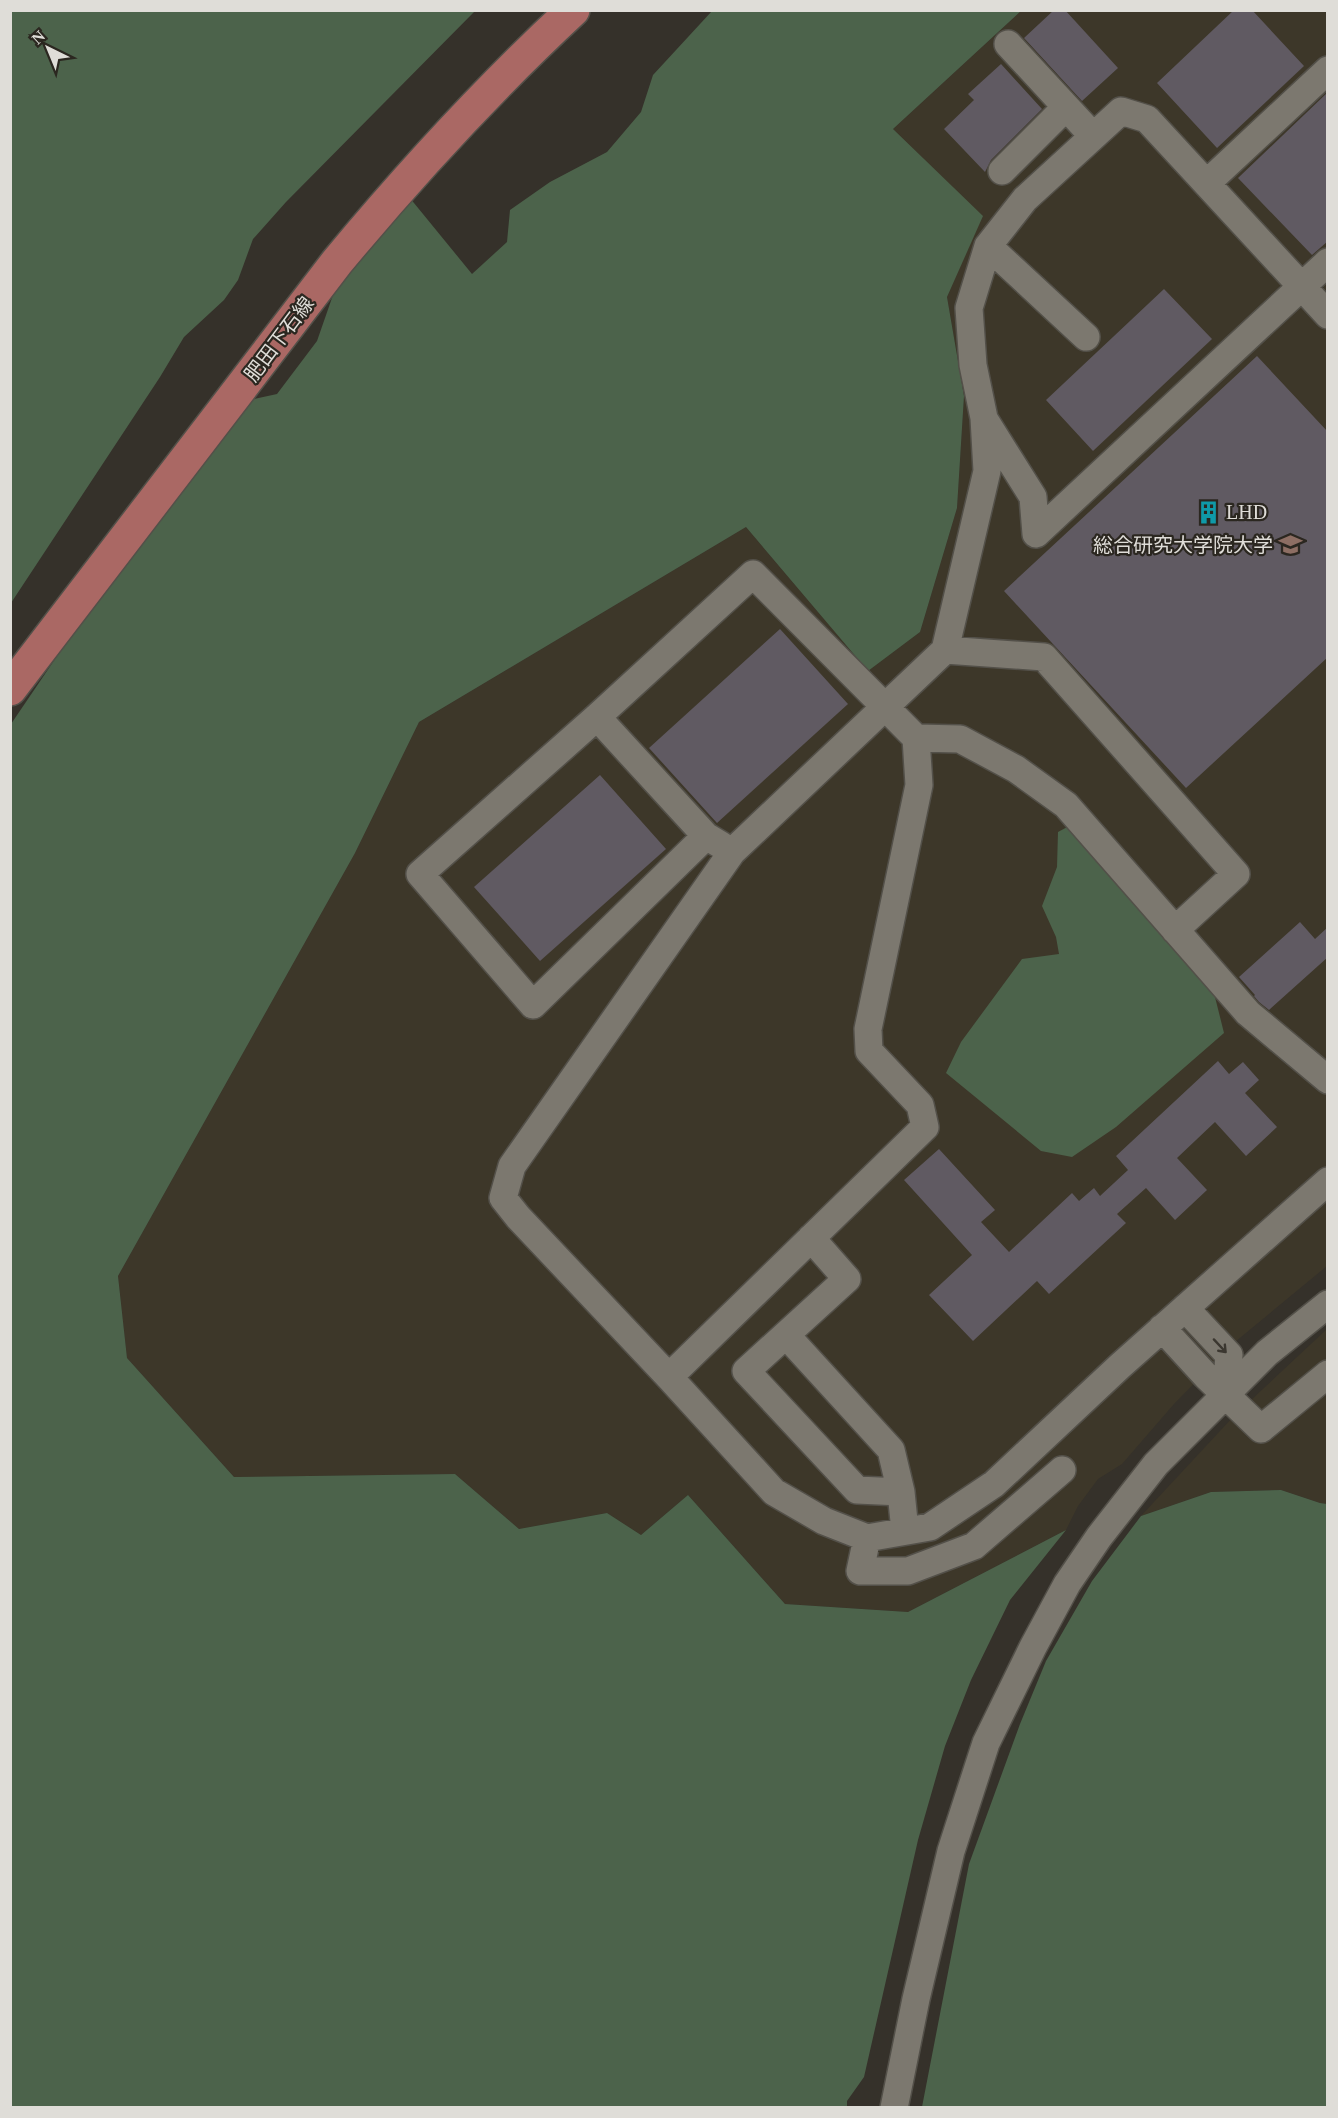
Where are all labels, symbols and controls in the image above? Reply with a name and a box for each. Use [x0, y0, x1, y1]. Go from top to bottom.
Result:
north arrow [18, 18, 78, 78]
text: N [28, 27, 48, 48]
street label: 肥田下石線 [240, 292, 318, 386]
building icon: LHD [1195, 499, 1221, 525]
place label: LHD [1226, 501, 1267, 523]
school or university icon: 総合研究大学院大学 [1278, 532, 1304, 558]
place label: 総合研究大学院大学 [1093, 534, 1273, 556]
one-way arrow [1213, 1338, 1227, 1353]

